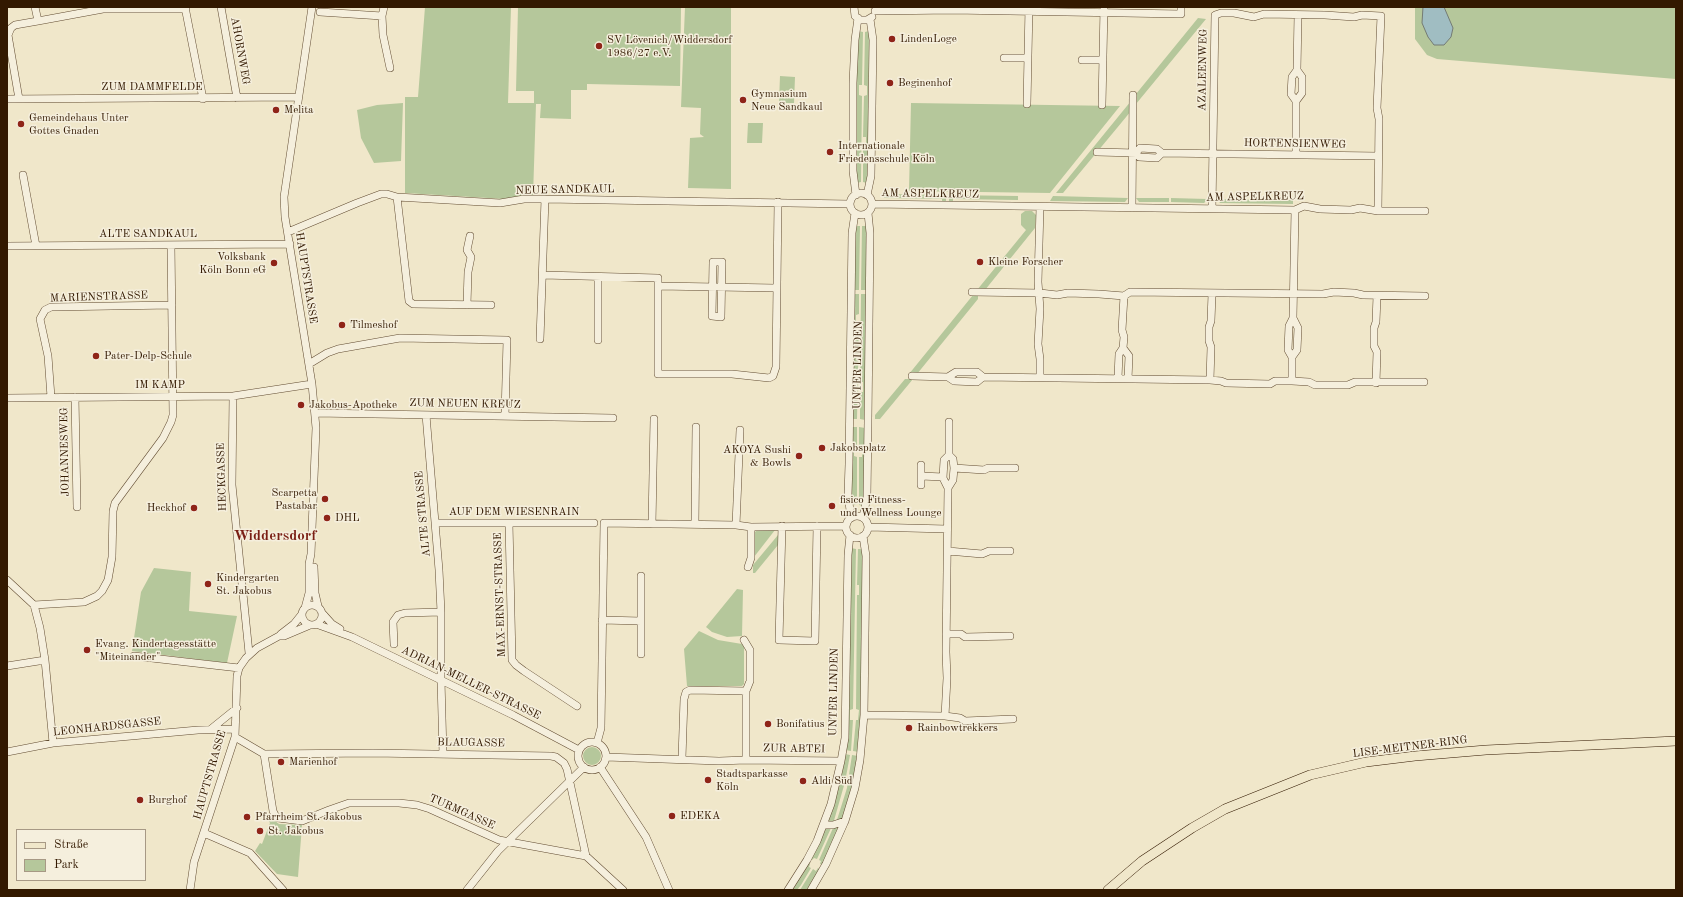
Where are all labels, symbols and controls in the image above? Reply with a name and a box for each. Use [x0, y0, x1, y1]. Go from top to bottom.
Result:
street label: AHORNWEG [228, 16, 252, 86]
street label: AZALEENWEG [1196, 29, 1210, 111]
place label: LindenLoge [900, 32, 957, 46]
place label: SV Lövenich/Widdersdorf 1986/27 e.V. [607, 33, 732, 59]
marker: LindenLoge [887, 34, 897, 44]
marker: SV Lövenich/Widdersdorf 1986/27 e.V. [594, 41, 604, 51]
place label: Beginenhof [898, 76, 952, 90]
marker: Beginenhof [885, 78, 895, 88]
street label: ZUM DAMMFELDE [101, 80, 203, 94]
place label: Gymnasium Neue Sandkaul [751, 87, 822, 113]
marker: Gymnasium Neue Sandkaul [738, 95, 748, 105]
place label: Melita [284, 103, 314, 117]
marker: Melita [271, 105, 281, 115]
place label: Gemeindehaus Unter Gottes Gnaden [29, 111, 129, 137]
marker: Gemeindehaus Unter Gottes Gnaden [16, 119, 26, 129]
street label: HORTENSIENWEG [1244, 137, 1346, 151]
place label: Internationale Friedensschule Köln [838, 139, 935, 165]
marker: Internationale Friedensschule Köln [825, 147, 835, 157]
street label: NEUE SANDKAUL [515, 183, 615, 197]
street label: AM ASPELKREUZ [881, 187, 979, 201]
street label: AM ASPELKREUZ [1206, 190, 1304, 204]
street label: ALTE SANDKAUL [99, 227, 197, 241]
street label: HAUPTSTRASSE [292, 231, 320, 325]
place label: Volksbank Köln Bonn eG [199, 250, 266, 276]
place label: Kleine Forscher [988, 255, 1063, 269]
marker: Kleine Forscher [975, 257, 985, 267]
marker: Volksbank Köln Bonn eG [269, 258, 279, 268]
street label: MARIENSTRASSE [50, 289, 148, 305]
place label: Tilmeshof [350, 318, 397, 332]
marker: Tilmeshof [337, 320, 347, 330]
street label: UNTER LINDEN [851, 321, 865, 409]
place label: Pater-Delp-Schule [104, 349, 192, 363]
marker: Pater-Delp-Schule [91, 351, 101, 361]
street label: IM KAMP [135, 378, 185, 392]
street label: ZUM NEUEN KREUZ [409, 396, 521, 412]
place label: Jakobus-Apotheke [309, 398, 397, 412]
marker: Jakobus-Apotheke [296, 400, 306, 410]
street label: JOHANNESWEG [58, 407, 72, 497]
place label: Jakobsplatz [830, 441, 886, 455]
street label: HECKGASSE [214, 442, 230, 512]
place label: AKOYA Sushi & Bowls [723, 443, 791, 469]
marker: Jakobsplatz [817, 443, 827, 453]
marker: AKOYA Sushi & Bowls [794, 451, 804, 461]
street label: ALTE STRASSE [413, 470, 433, 558]
place label: Scarpetta Pastabar [272, 486, 317, 512]
place label: fisico Fitness- und Wellness Lounge [840, 493, 942, 519]
marker: Scarpetta Pastabar [320, 494, 330, 504]
place label: Heckhof [147, 501, 186, 515]
marker: fisico Fitness- und Wellness Lounge [827, 501, 837, 511]
marker: Heckhof [189, 503, 199, 513]
street label: AUF DEM WIESENRAIN [449, 505, 579, 519]
place label: DHL [335, 511, 360, 525]
marker: DHL [322, 513, 332, 523]
district label: Widdersdorf [233, 527, 317, 545]
street label: MAX-ERNST-STRASSE [491, 532, 509, 658]
place label: Kindergarten St. Jakobus [216, 571, 279, 597]
marker: Kindergarten St. Jakobus [203, 579, 213, 589]
place label: Evang. Kindertagesstätte "Miteinander" [95, 637, 216, 663]
street label: ADRIAN-MELLER-STRASSE [399, 643, 543, 723]
marker: Evang. Kindertagesstätte "Miteinander" [82, 645, 92, 655]
street label: UNTER LINDEN [827, 648, 841, 736]
street label: LEONHARDSGASSE [52, 715, 162, 739]
place label: Bonifatius [776, 717, 824, 731]
marker: Bonifatius [763, 719, 773, 729]
place label: Rainbowtrekkers [917, 721, 998, 735]
marker: Rainbowtrekkers [904, 723, 914, 733]
street label: HAUPTSTRASSE [191, 729, 229, 821]
street label: LISE-MEITNER-RING [1352, 733, 1468, 761]
street label: BLAUGASSE [437, 736, 505, 750]
street label: ZUR ABTEI [763, 742, 825, 756]
place label: Marienhof [289, 755, 337, 769]
marker: Marienhof [276, 757, 286, 767]
place label: Stadtsparkasse Köln [716, 767, 788, 793]
place label: Aldi Süd [811, 774, 853, 788]
marker: Stadtsparkasse Köln [703, 775, 713, 785]
marker: Aldi Süd [798, 776, 808, 786]
street label: TURMGASSE [427, 792, 497, 832]
place label: Burghof [148, 793, 187, 807]
marker: Burghof [135, 795, 145, 805]
place label: EDEKA [680, 809, 720, 823]
place label: Pfarrheim St. Jakobus [255, 810, 362, 824]
marker: EDEKA [667, 811, 677, 821]
marker: Pfarrheim St. Jakobus [242, 812, 252, 822]
place label: St. Jakobus [268, 824, 324, 838]
marker: St. Jakobus [255, 826, 265, 836]
legend [16, 829, 146, 881]
text: Straße [54, 839, 88, 851]
text: Park [54, 859, 79, 871]

